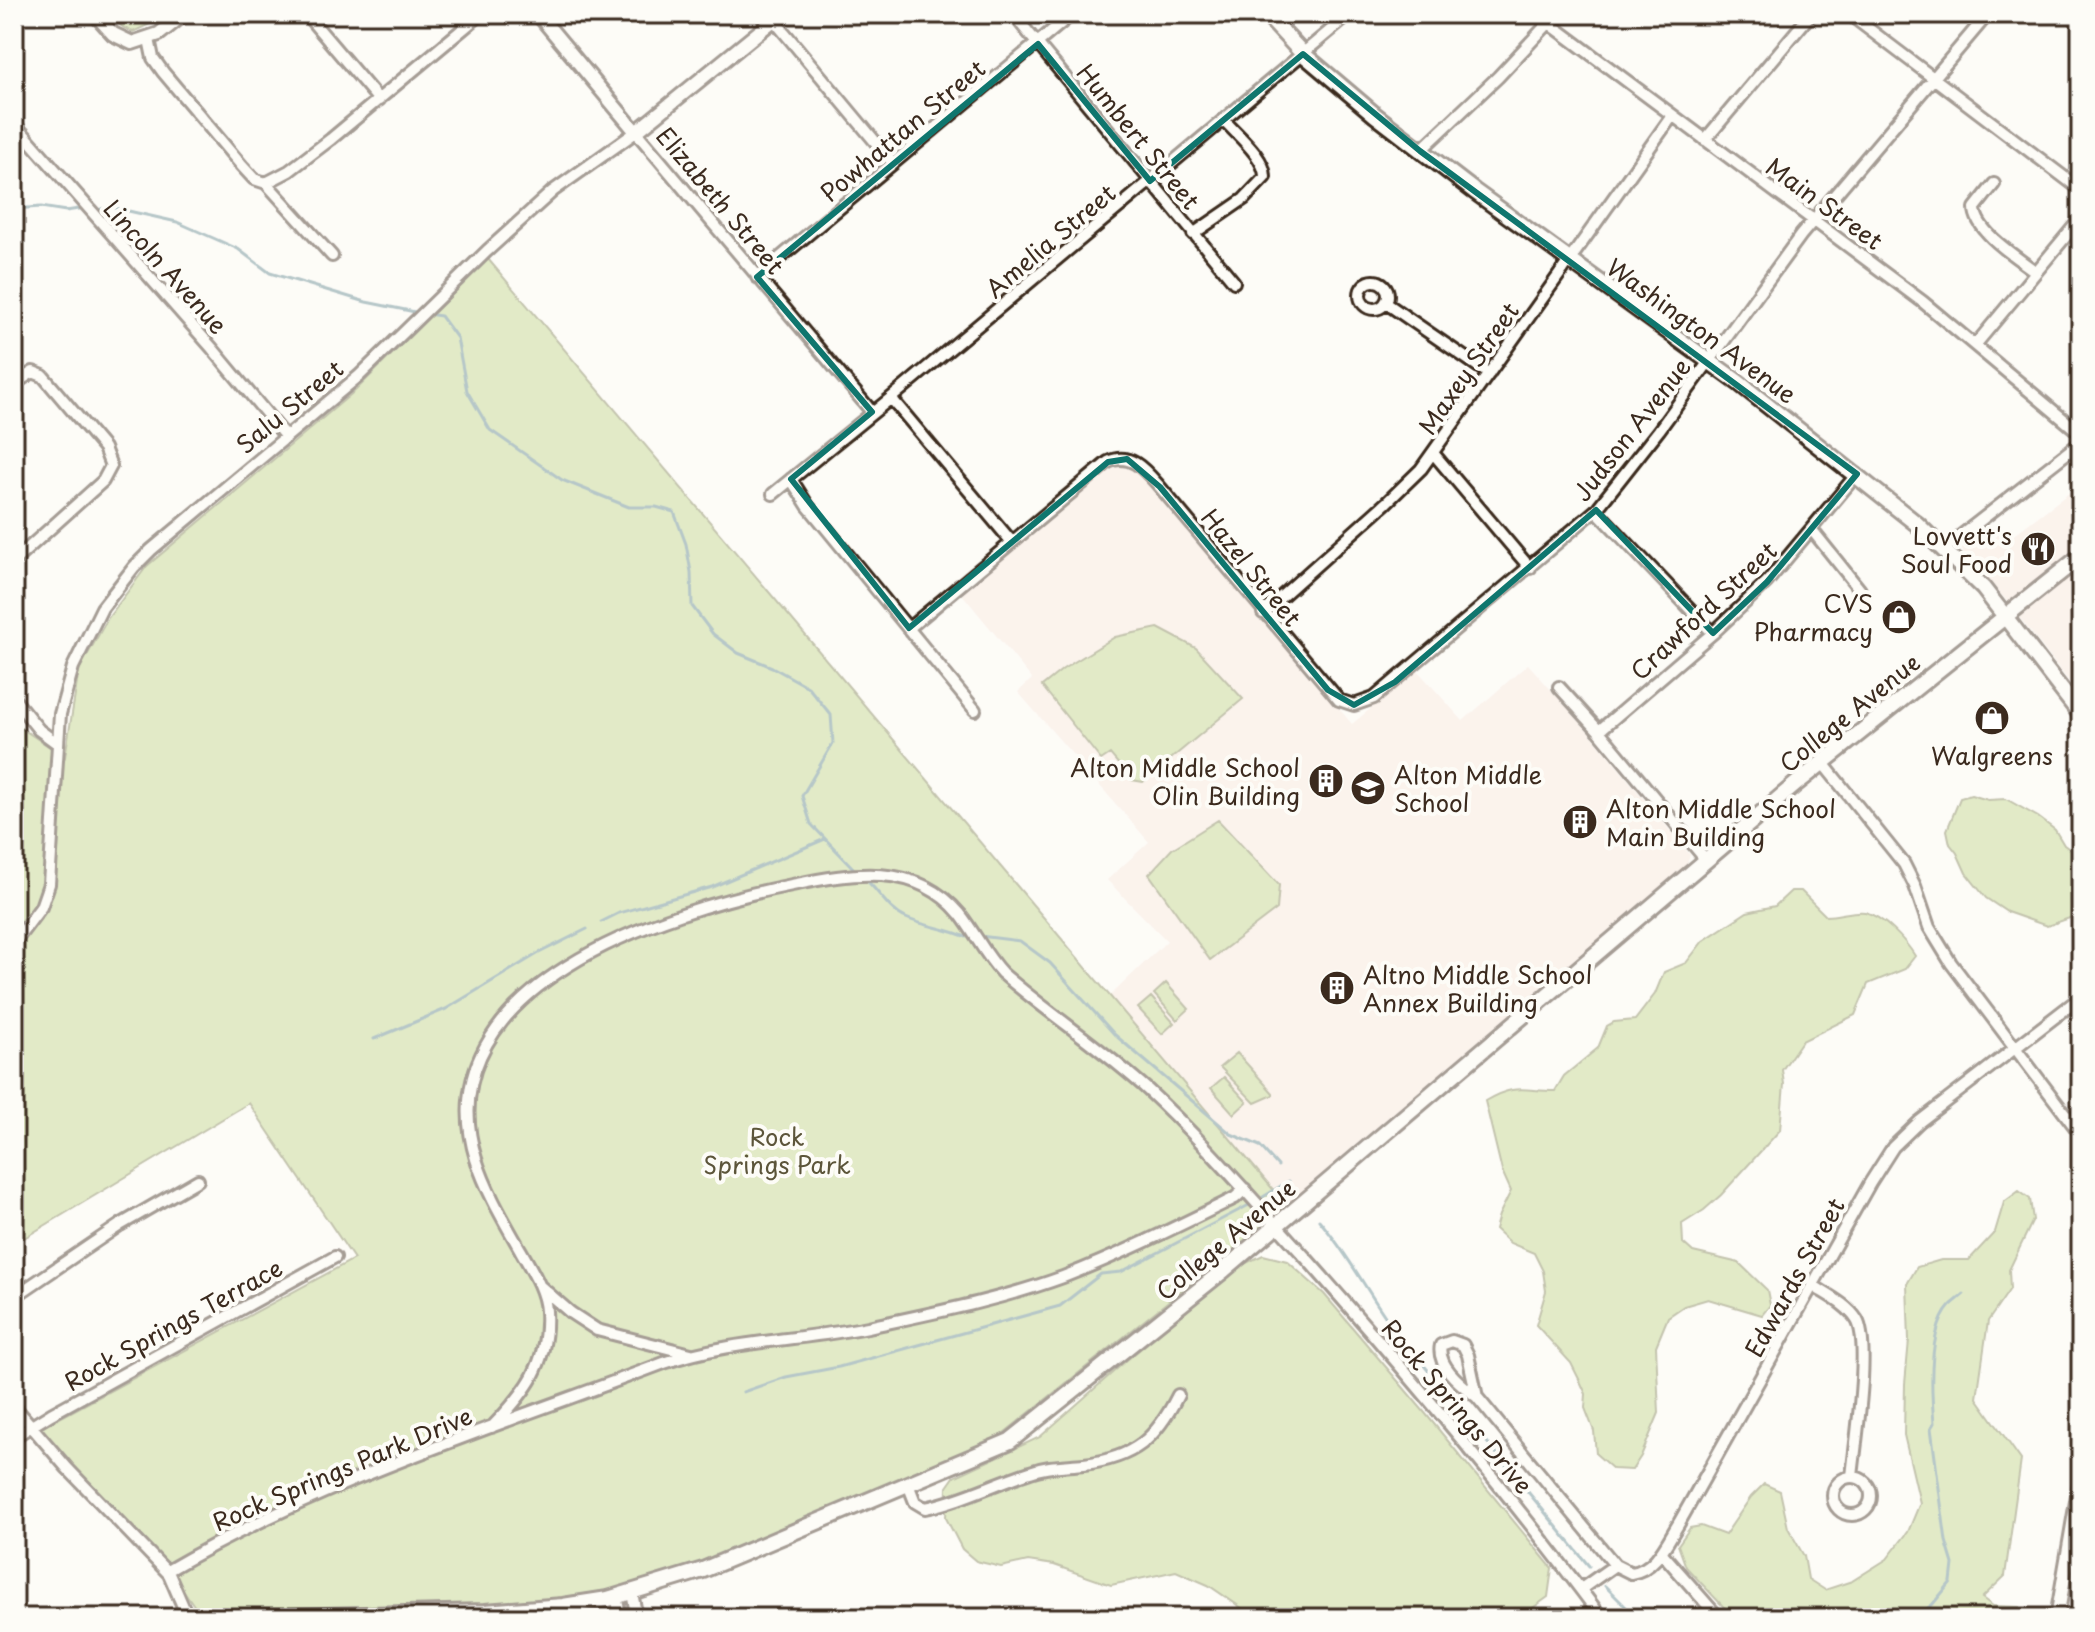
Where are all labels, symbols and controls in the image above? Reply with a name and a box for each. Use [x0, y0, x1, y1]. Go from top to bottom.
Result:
street label: Powhattan Street [812, 50, 992, 210]
street label: Humbert Street [1069, 55, 1209, 217]
street label: Elizabeth Street [648, 118, 794, 282]
street label: Main Street [1759, 148, 1891, 258]
street label: Amelia Street [977, 175, 1123, 305]
street label: Lincoln Avenue [96, 191, 236, 341]
street label: Washington Avenue [1600, 249, 1804, 411]
street label: Maxey Street [1409, 294, 1527, 442]
street label: Judson Avenue [1564, 350, 1698, 508]
street label: Salu Street [228, 351, 350, 461]
street label: Hazel Street [1193, 500, 1311, 634]
place label: Lovvett's Soul Food [1900, 517, 2012, 581]
restaurant icon: Lovvett's Soul Food [2019, 530, 2057, 568]
street label: Crawford Street [1622, 532, 1784, 687]
place label: CVS Pharmacy [1754, 585, 1873, 649]
shop icon: CVS Pharmacy [1880, 598, 1918, 636]
street label: College Avenue [1771, 644, 1927, 780]
shop icon: Walgreens [1973, 699, 2011, 737]
place label: Walgreens [1931, 737, 2053, 773]
place label: Alton Middle School Olin Building [1070, 749, 1300, 813]
place label: Alton Middle School [1394, 756, 1542, 820]
building icon: Alton Middle School Olin Building [1307, 762, 1345, 800]
school or university icon: Alton Middle School [1349, 769, 1387, 807]
place label: Alton Middle School Main Building [1606, 790, 1836, 854]
building icon: Alton Middle School Main Building [1561, 803, 1599, 841]
place label: Altno Middle School Annex Building [1363, 956, 1592, 1020]
building icon: Altno Middle School Annex Building [1318, 969, 1356, 1007]
park label: Rock Springs Park [703, 1118, 851, 1182]
street label: College Avenue [1148, 1170, 1302, 1308]
street label: Edwards Street [1735, 1191, 1853, 1363]
street label: Rock Springs Terrace [57, 1249, 289, 1399]
street label: Rock Springs Drive [1374, 1311, 1542, 1501]
street label: Rock Springs Park Drive [207, 1397, 477, 1539]

